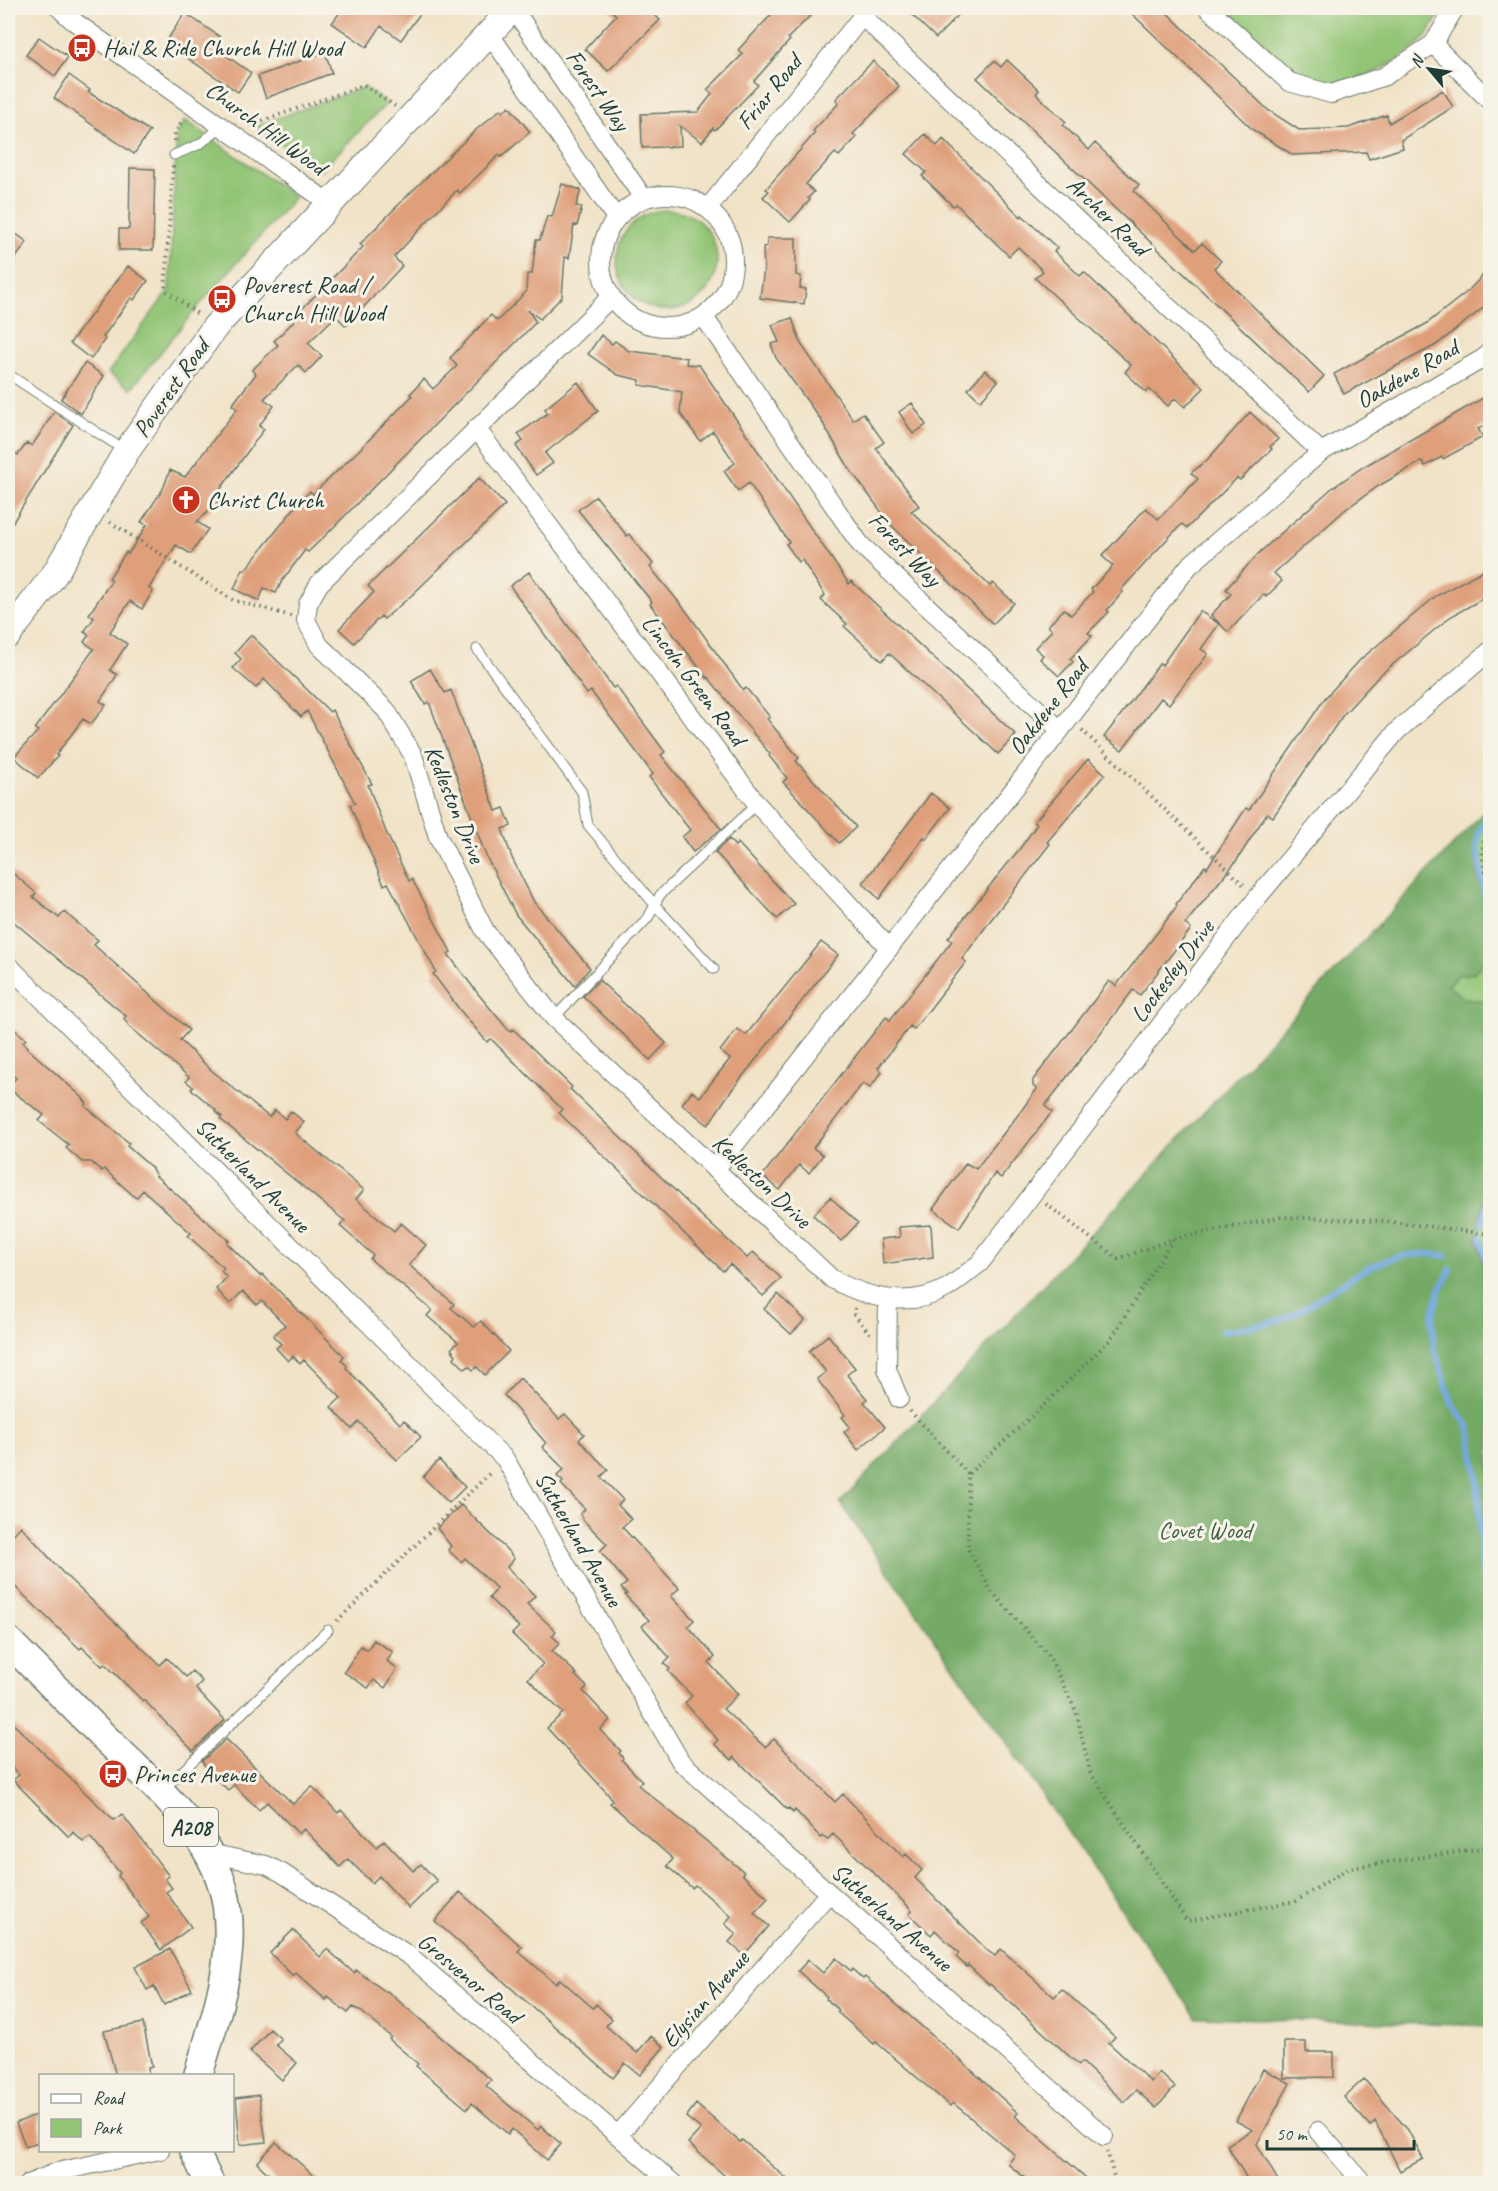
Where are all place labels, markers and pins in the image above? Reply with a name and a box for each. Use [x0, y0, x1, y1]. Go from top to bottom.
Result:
bus stop icon: Hail & Ride Church Hill Wood [66, 32, 98, 64]
place label: Hail & Ride Church Hill Wood [103, 33, 346, 63]
place label: Poverest Road / Church Hill Wood [243, 270, 388, 328]
bus stop icon: Poverest Road / Church Hill Wood [206, 283, 238, 315]
church icon: Christ Church [170, 484, 202, 516]
place label: Christ Church [207, 485, 325, 515]
bus stop icon: Princes Avenue [97, 1758, 129, 1790]
place label: Princes Avenue [134, 1759, 257, 1789]

